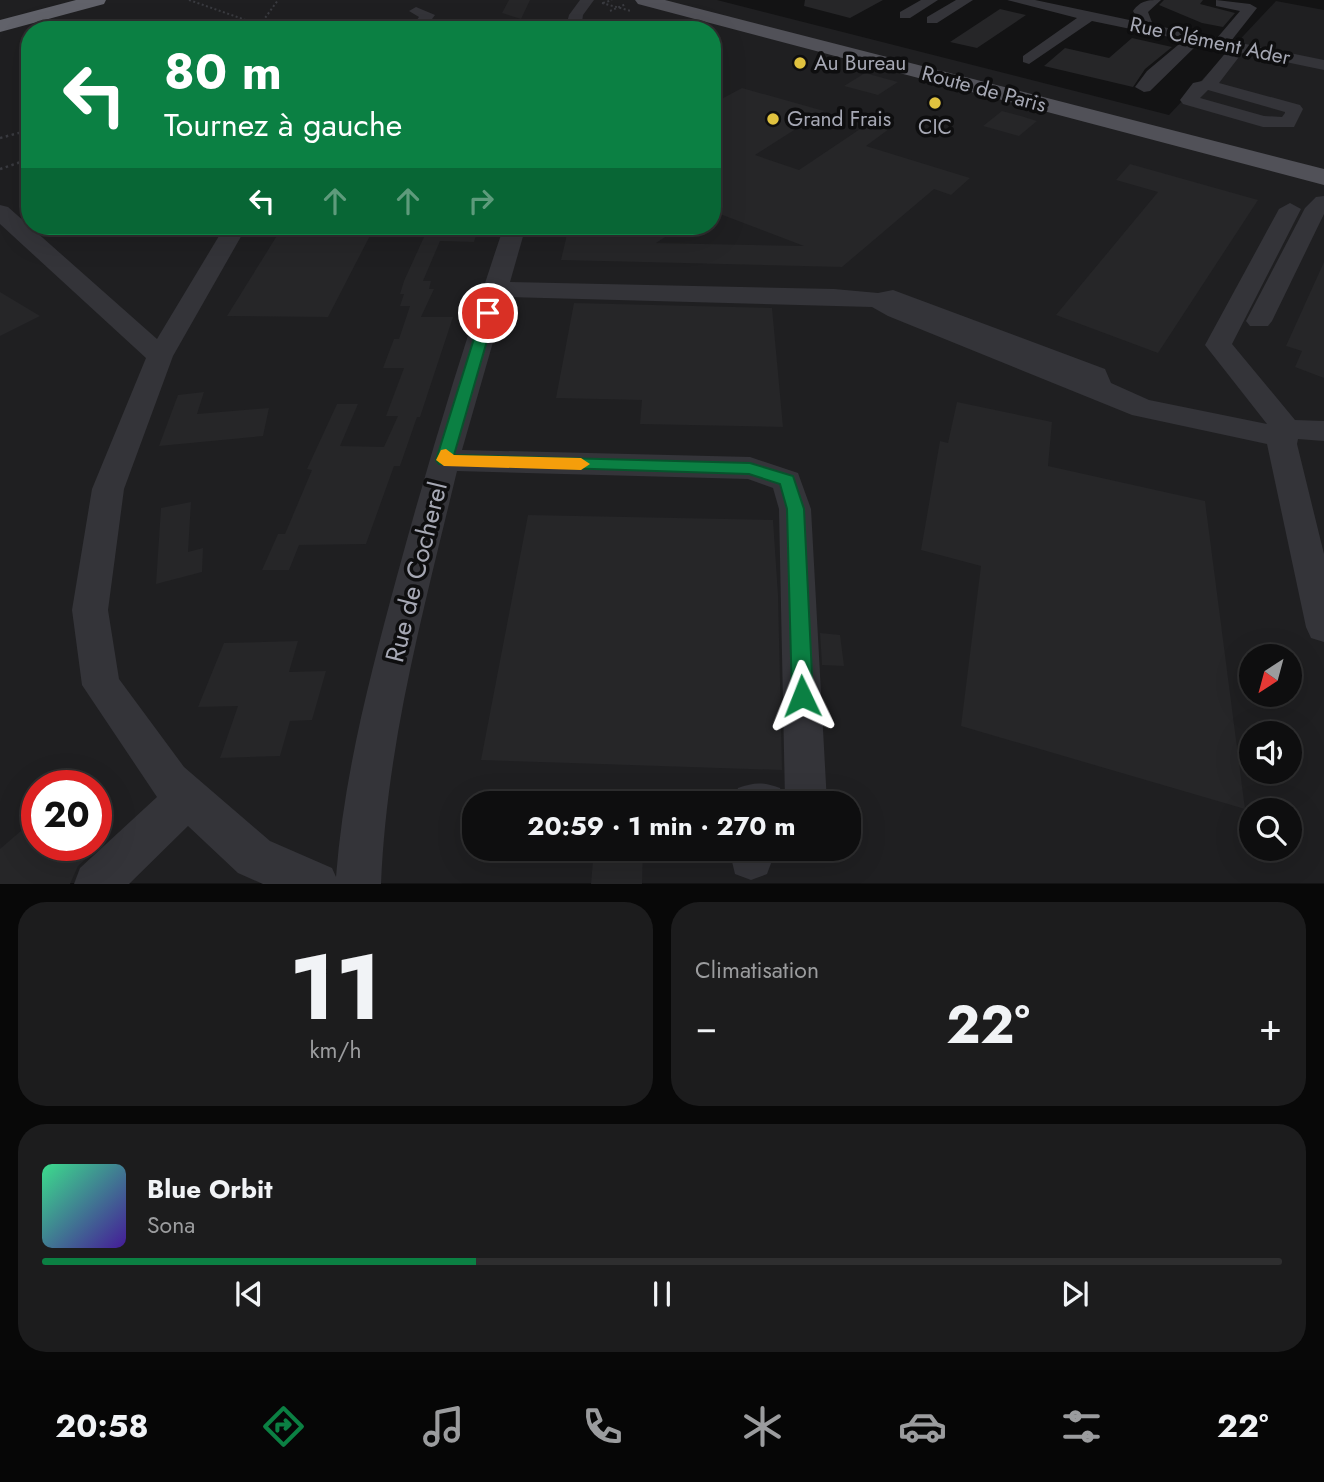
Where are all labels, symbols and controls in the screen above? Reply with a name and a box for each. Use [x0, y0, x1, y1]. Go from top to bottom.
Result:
street label: Rue Clément Ader [1127, 9, 1294, 73]
text: 80 m [164, 37, 282, 107]
place label: Au Bureau [814, 48, 906, 78]
icon: left [49, 49, 140, 140]
marker: Au Bureau [792, 55, 808, 71]
street label: Route de Paris [918, 58, 1050, 120]
marker: CIC [927, 95, 943, 111]
text: Tournez à gauche [164, 102, 402, 148]
place label: Grand Frais [787, 104, 891, 134]
marker: Grand Frais [765, 111, 781, 127]
place label: CIC [918, 112, 952, 142]
icon: left [243, 182, 281, 220]
icon: ahead [316, 182, 354, 220]
icon: ahead [389, 182, 427, 220]
icon: right [462, 182, 500, 220]
pin [458, 283, 518, 343]
icon: arrive [469, 294, 507, 332]
street label: Rue de Cocherel [375, 478, 457, 666]
north arrow [1239, 644, 1302, 707]
map controls [1239, 644, 1302, 861]
position arrow [765, 659, 839, 733]
button: sound [1239, 721, 1302, 784]
speed limit sign: 20 [21, 770, 112, 861]
button: search [1239, 798, 1302, 861]
text: 20:59 · 1 min · 270 m [527, 807, 796, 845]
text: 11 [289, 922, 382, 1053]
text: Climatisation [695, 953, 819, 987]
text: 22° [946, 987, 1030, 1063]
text: − [695, 999, 717, 1054]
text: + [1259, 999, 1282, 1054]
text: km/h [310, 1033, 361, 1067]
text: Blue Orbit [147, 1170, 272, 1208]
text: Sona [147, 1208, 195, 1242]
icon: previous [230, 1275, 268, 1313]
icon: pause [643, 1275, 681, 1313]
icon: next [1056, 1275, 1094, 1313]
icon: directions [259, 1402, 308, 1451]
icon: music [419, 1402, 468, 1451]
icon: phone [578, 1402, 627, 1451]
icon: climate [738, 1402, 787, 1451]
icon: car [898, 1402, 947, 1451]
icon: filters [1057, 1402, 1106, 1451]
text: 20:58 [55, 1403, 149, 1449]
text: 22° [1217, 1403, 1269, 1449]

